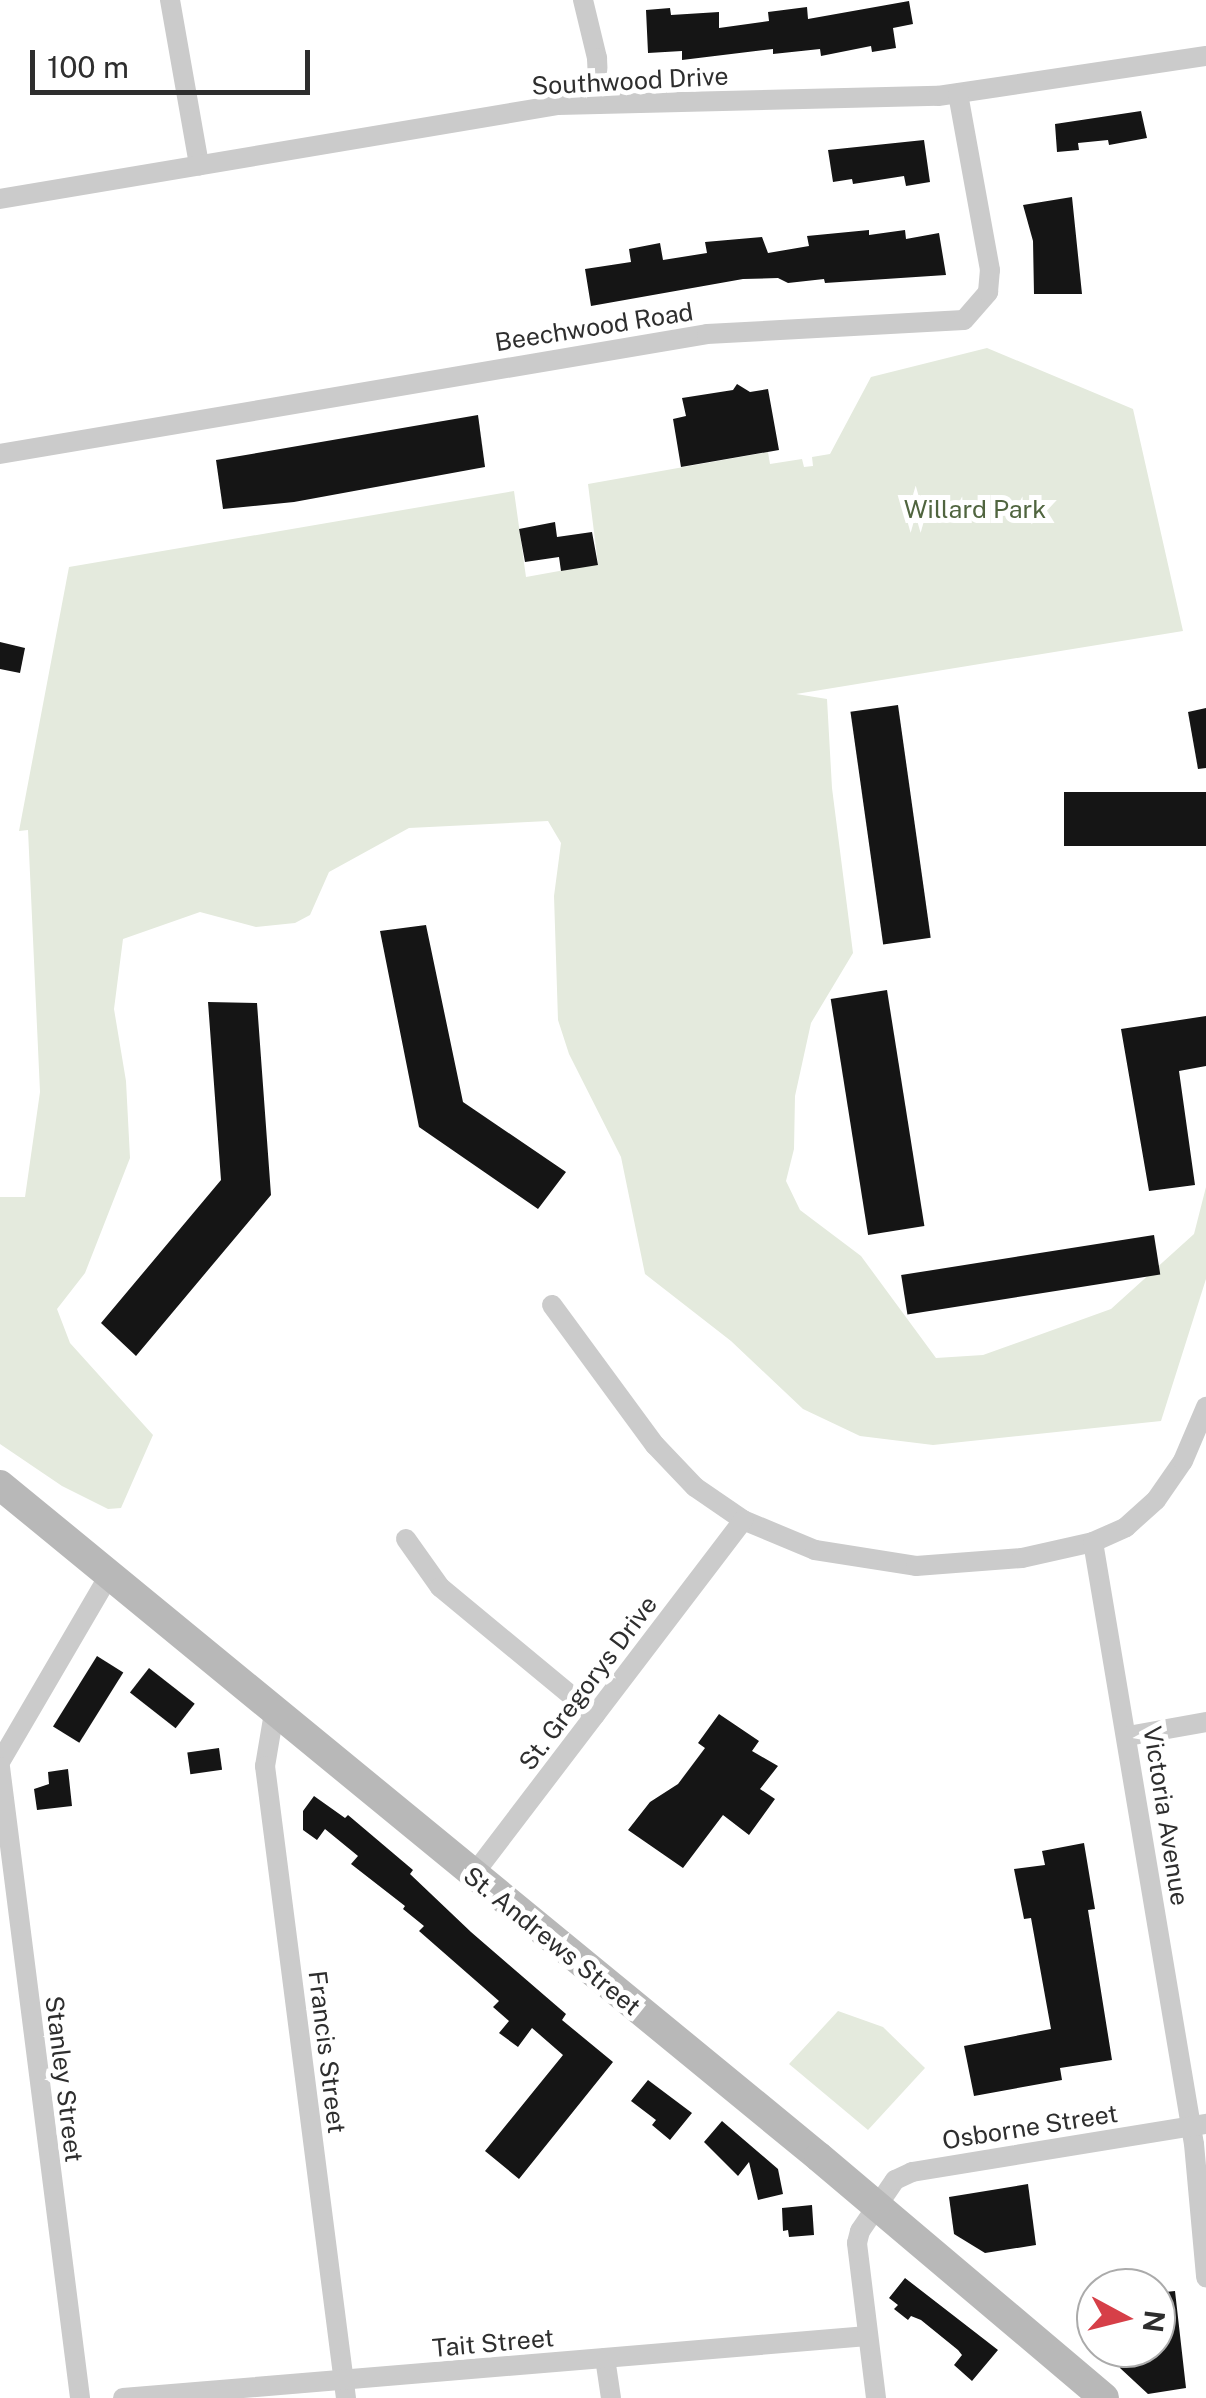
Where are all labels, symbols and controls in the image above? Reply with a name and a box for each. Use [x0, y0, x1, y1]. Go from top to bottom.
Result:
scale bar [35, 30, 315, 92]
text: 100 m [47, 49, 129, 85]
street label: Southwood Drive [531, 61, 729, 101]
street label: Beechwood Road [493, 297, 695, 357]
park label: Willard Park [904, 494, 1046, 524]
street label: St. Gregorys Drive [513, 1590, 663, 1776]
street label: Victoria Avenue [1137, 1724, 1195, 1908]
street label: St. Andrews Street [457, 1860, 647, 2022]
street label: Francis Street [302, 1969, 352, 2135]
street label: Stanley Street [39, 1994, 89, 2164]
street label: Osborne Street [940, 2098, 1120, 2156]
north arrow [1076, 2268, 1176, 2368]
text: N [1137, 2309, 1172, 2334]
street label: Tait Street [431, 2323, 555, 2363]

